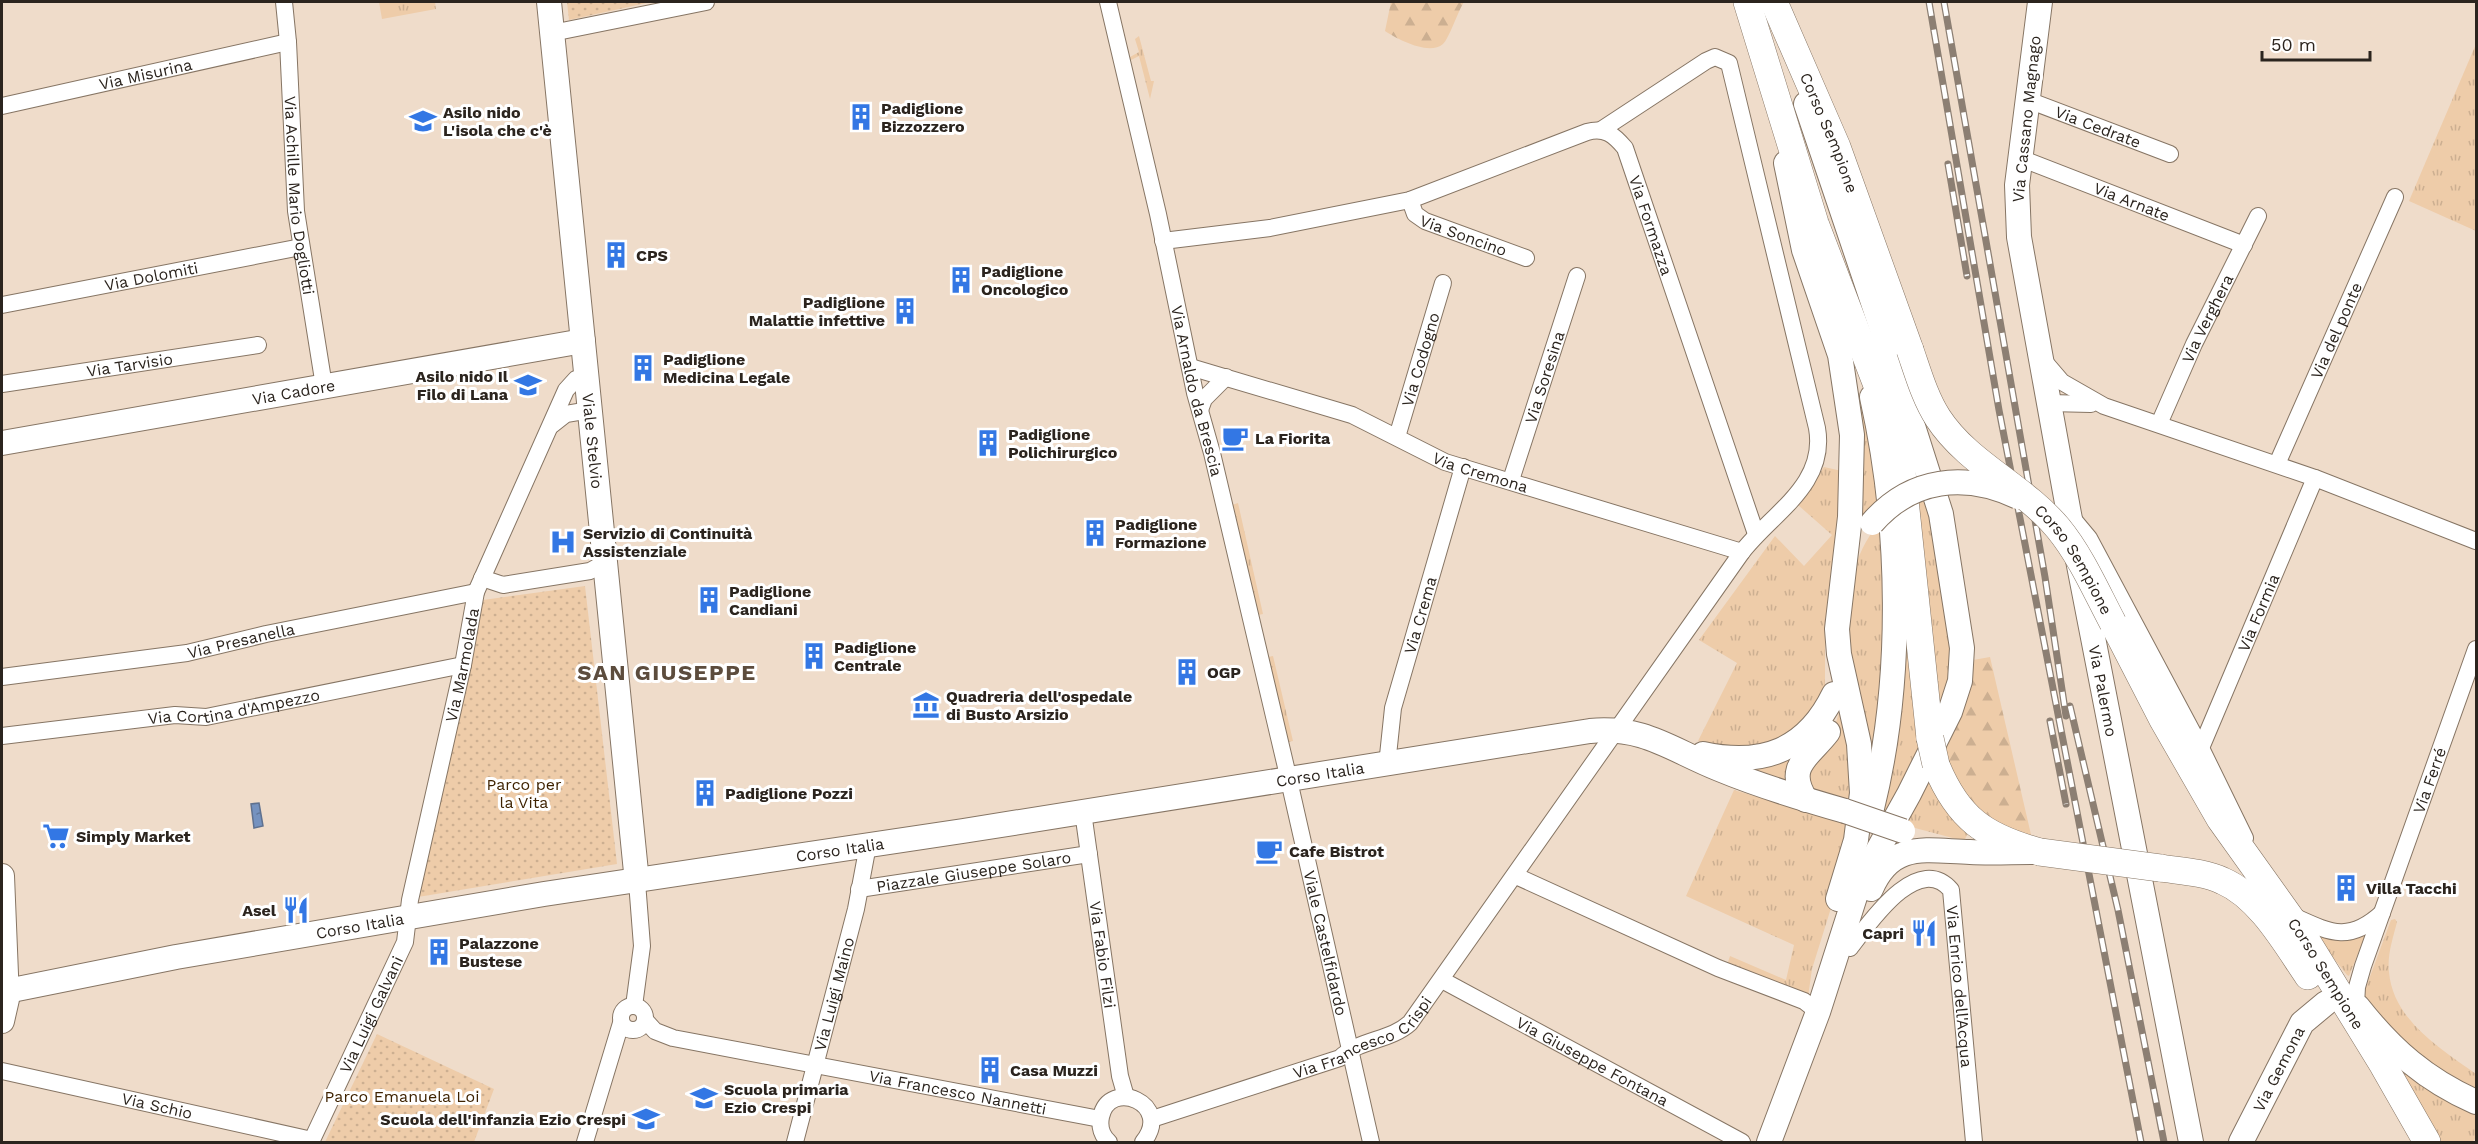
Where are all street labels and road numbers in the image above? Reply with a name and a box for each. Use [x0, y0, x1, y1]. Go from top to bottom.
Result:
street label: Via Cassano Magnago [2008, 35, 2045, 204]
street label: Via Misurina [97, 55, 194, 94]
street label: Corso Sempione [1796, 70, 1862, 196]
street label: Via Achille Mario Dogliotti [281, 95, 318, 296]
street label: Via Cedrate [2052, 102, 2143, 152]
street label: Via Formazza [1625, 173, 1676, 278]
street label: Via Arnate [2091, 179, 2172, 225]
street label: Via Soncino [1417, 211, 1509, 260]
street label: Via Dolomiti [103, 258, 200, 295]
street label: Via Verghera [2178, 271, 2237, 366]
street label: Via del ponte [2307, 280, 2366, 382]
street label: Via Arnaldo da Brescia [1167, 304, 1226, 478]
street label: Via Codogno [1398, 310, 1444, 409]
street label: Via Soresina [1521, 329, 1569, 426]
street label: Via Tarvisio [85, 349, 174, 381]
street label: Via Cadore [251, 376, 337, 409]
street label: Viale Stelvio [578, 392, 607, 490]
street label: Via Cremona [1429, 448, 1530, 497]
street label: Corso Sempione [2031, 501, 2116, 618]
street label: Via Formia [2234, 571, 2283, 654]
street label: Via Crema [1400, 574, 1441, 656]
street label: Via Marmolada [441, 607, 483, 724]
street label: Via Presanella [186, 619, 296, 663]
street label: Via Palermo [2085, 643, 2121, 738]
street label: Via Cortina d'Ampezzo [147, 685, 322, 728]
street label: Via Ferré [2409, 745, 2450, 816]
street label: Corso Italia [1275, 758, 1365, 791]
street label: Corso Italia [794, 834, 885, 866]
street label: Piazzale Giuseppe Solaro [875, 848, 1072, 896]
street label: Viale Castelfidardo [1300, 869, 1351, 1017]
street label: Via Fabio Filzi [1086, 900, 1119, 1009]
street label: Via Enrico dell'Acqua [1942, 904, 1976, 1068]
street label: Corso Italia [314, 909, 405, 943]
street label: Corso Sempione [2284, 914, 2368, 1033]
street label: Via Luigi Maino [810, 935, 858, 1053]
street label: Via Luigi Galvani [336, 953, 407, 1076]
street label: Via Francesco Crispi [1291, 993, 1436, 1083]
street label: Via Giuseppe Fontana [1513, 1013, 1672, 1110]
street label: Via Gemona [2249, 1023, 2309, 1115]
street label: Via Francesco Nannetti [867, 1066, 1048, 1119]
street label: Via Schio [120, 1089, 194, 1123]

